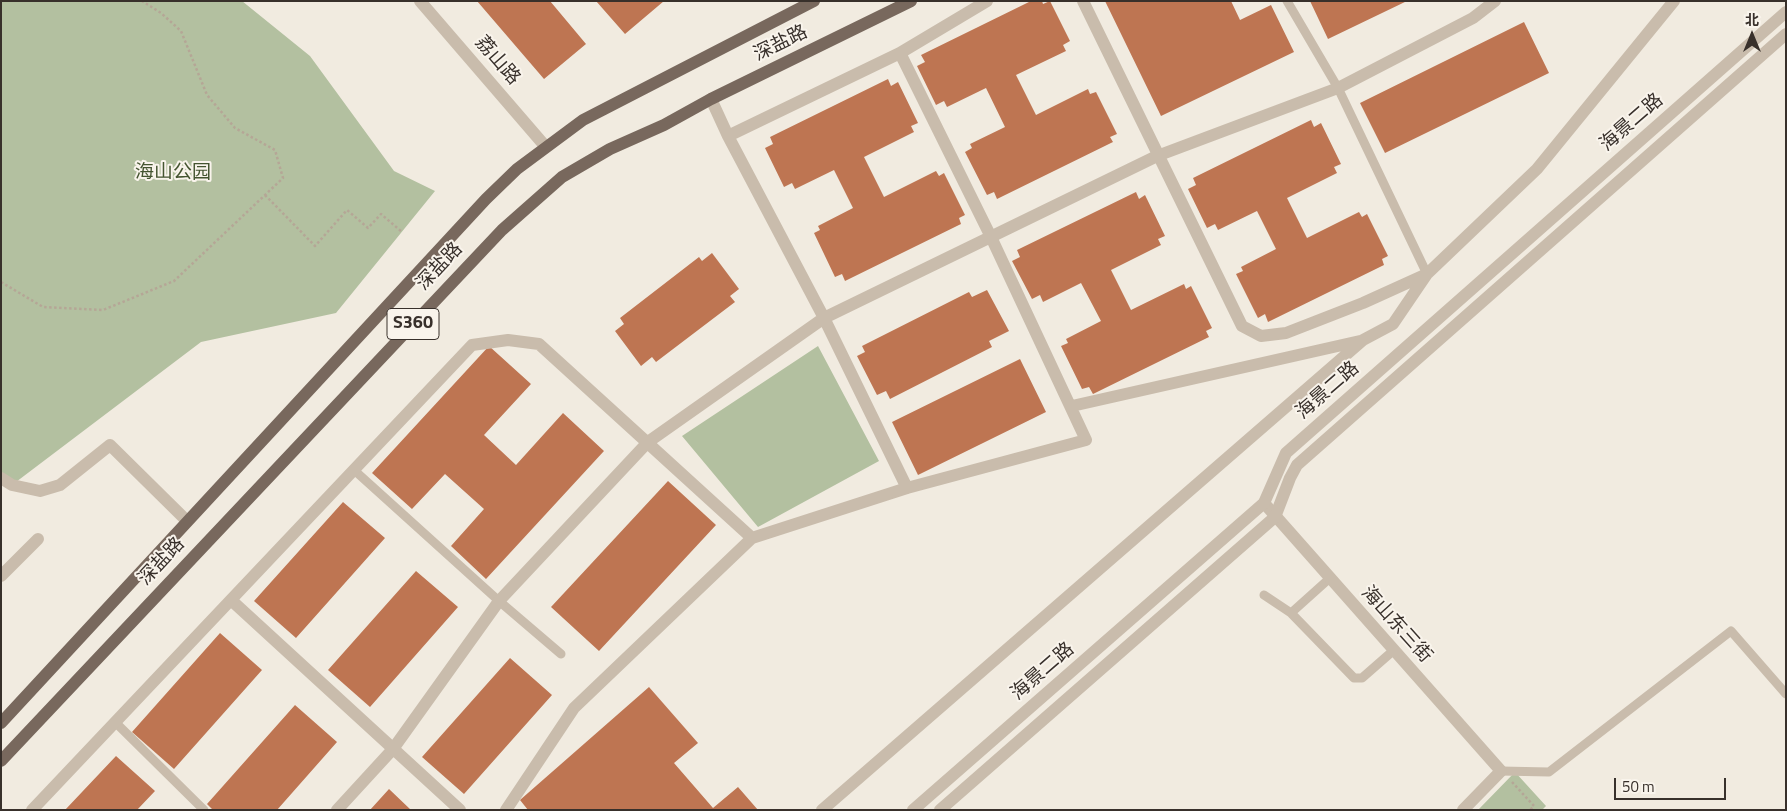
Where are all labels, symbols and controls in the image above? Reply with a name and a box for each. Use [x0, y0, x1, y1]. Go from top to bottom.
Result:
text: 北 [1745, 9, 1759, 30]
north arrow [1727, 10, 1777, 60]
street label: 深盐路 [750, 21, 812, 67]
street label: 荔山路 [470, 32, 524, 90]
street label: 海景二路 [1596, 89, 1668, 157]
park label: 海山公园 [135, 162, 211, 184]
street label: 深盐路 [412, 238, 468, 296]
road number: S360 [387, 308, 439, 339]
street label: 海景二路 [1292, 357, 1364, 425]
street label: 深盐路 [134, 533, 190, 591]
street label: 海山东三街 [1356, 582, 1436, 668]
street label: 海景二路 [1007, 638, 1079, 706]
scale bar [1617, 768, 1730, 800]
text: 50 m [1622, 775, 1655, 798]

